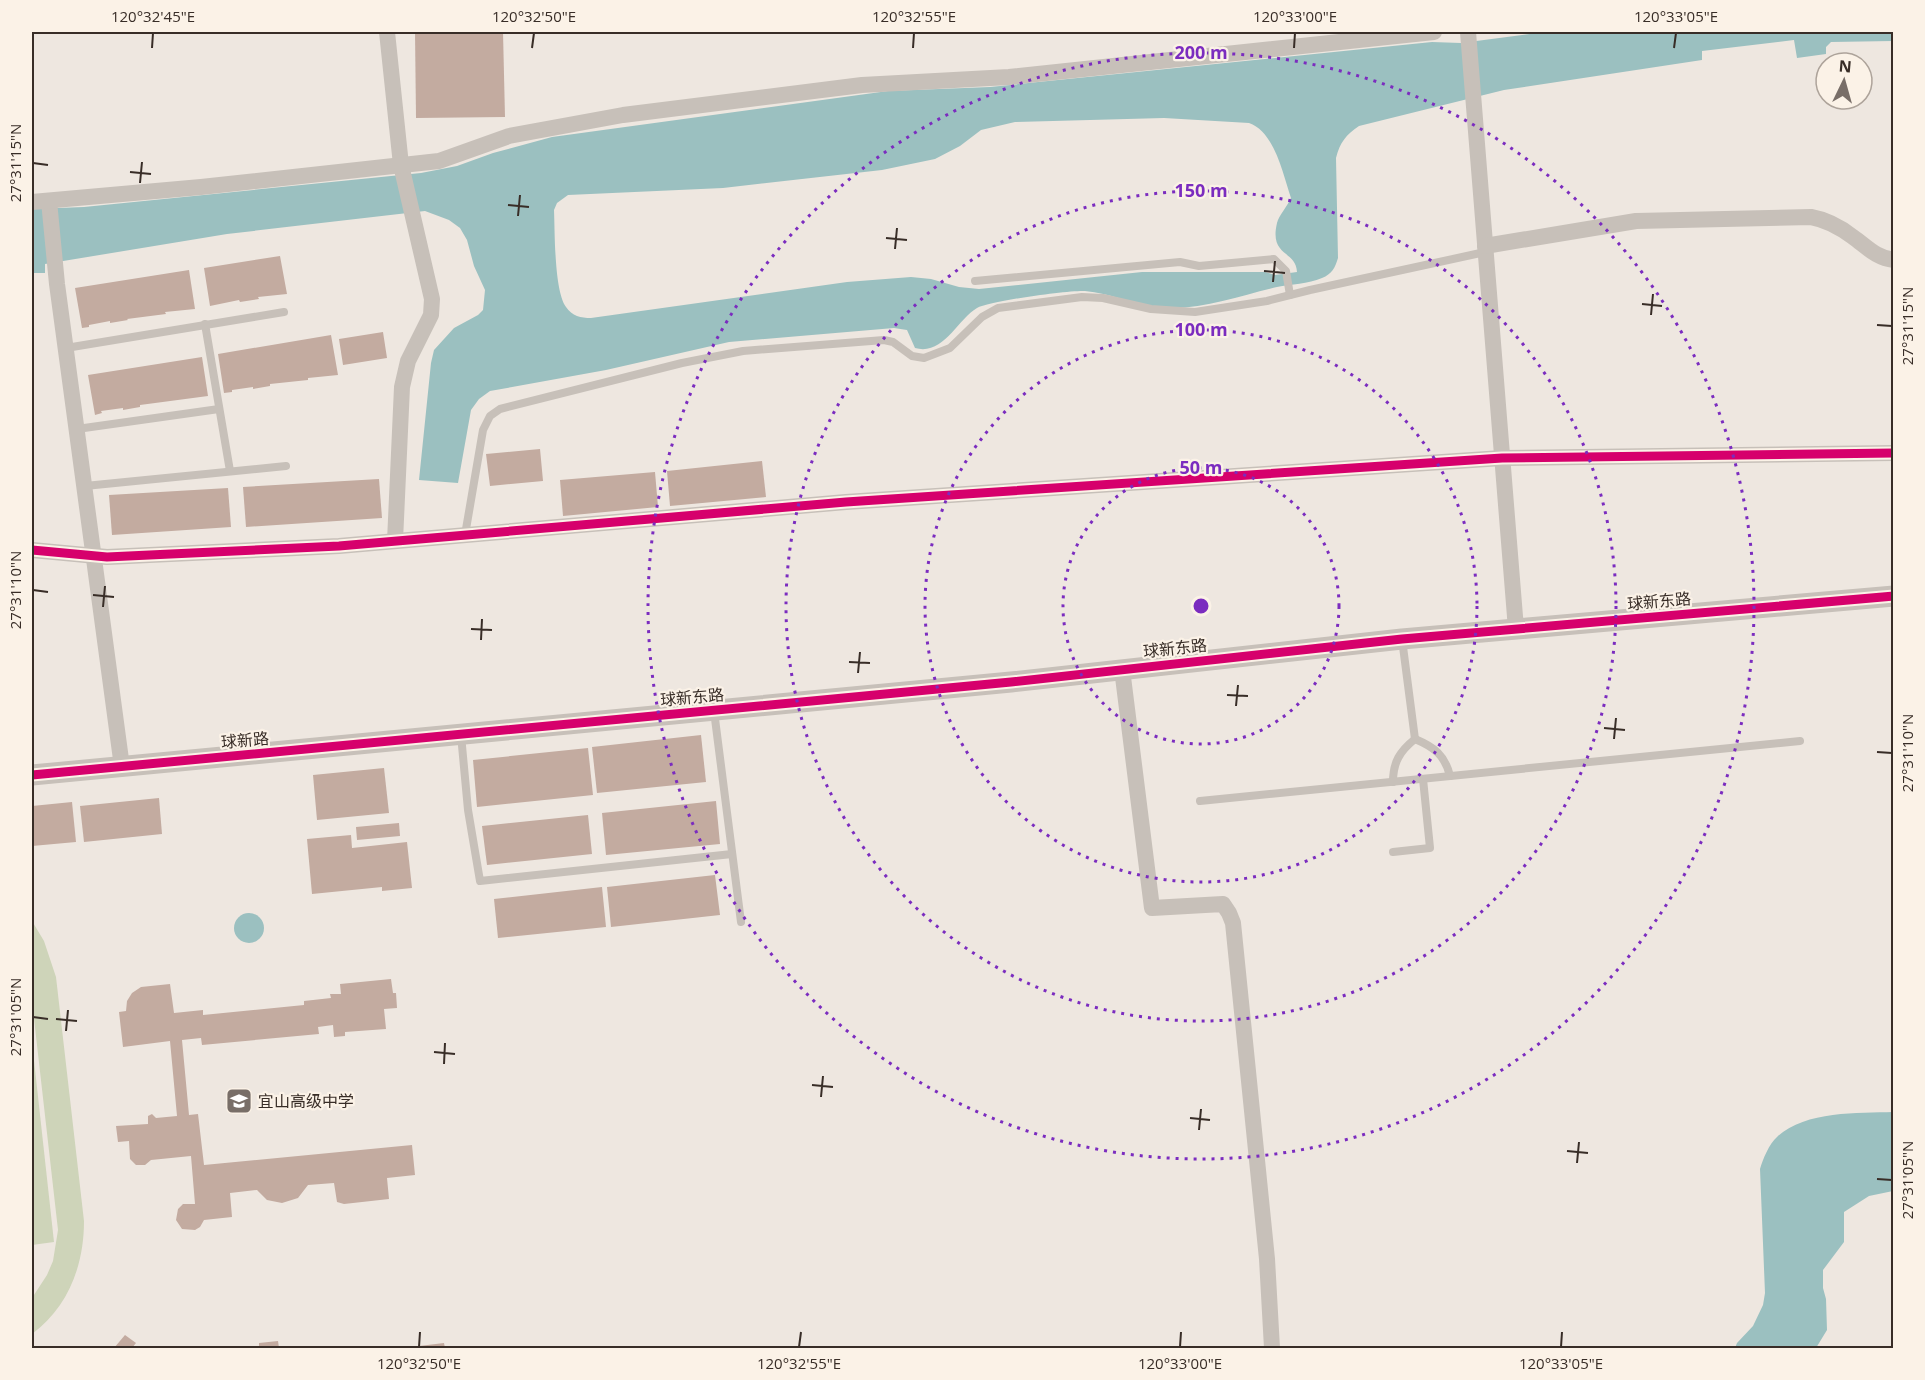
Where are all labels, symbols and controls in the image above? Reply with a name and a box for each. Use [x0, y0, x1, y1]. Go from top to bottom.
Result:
text: 120°32'45"E [111, 6, 195, 26]
text: 120°32'50"E [492, 6, 576, 26]
text: 120°32'55"E [872, 6, 956, 26]
text: 120°33'00"E [1253, 6, 1337, 26]
text: 120°33'05"E [1634, 6, 1718, 26]
text: 200 m [1174, 40, 1228, 64]
north arrow [1814, 51, 1874, 111]
text: N [1838, 55, 1853, 78]
text: 27°31'15"N [5, 124, 25, 202]
text: 150 m [1174, 178, 1228, 202]
text: 27°31'15"N [1897, 287, 1917, 365]
text: 100 m [1174, 317, 1228, 341]
text: 50 m [1180, 455, 1222, 479]
text: 27°31'10"N [5, 551, 25, 629]
street label: 球新东路 [1626, 587, 1692, 615]
centre of rings [1191, 596, 1211, 616]
street label: 球新东路 [1142, 634, 1208, 662]
street label: 球新东路 [659, 683, 725, 711]
text: 27°31'10"N [1897, 714, 1917, 792]
street label: 球新路 [220, 727, 270, 753]
text: 27°31'05"N [5, 978, 25, 1056]
school or university icon: 宜山高级中学 [224, 1086, 254, 1116]
place label: 宜山高级中学 [258, 1090, 354, 1112]
text: 27°31'05"N [1897, 1141, 1917, 1219]
text: 120°32'50"E [377, 1353, 461, 1373]
text: 120°32'55"E [757, 1353, 841, 1373]
text: 120°33'00"E [1138, 1353, 1222, 1373]
text: 120°33'05"E [1519, 1353, 1603, 1373]

